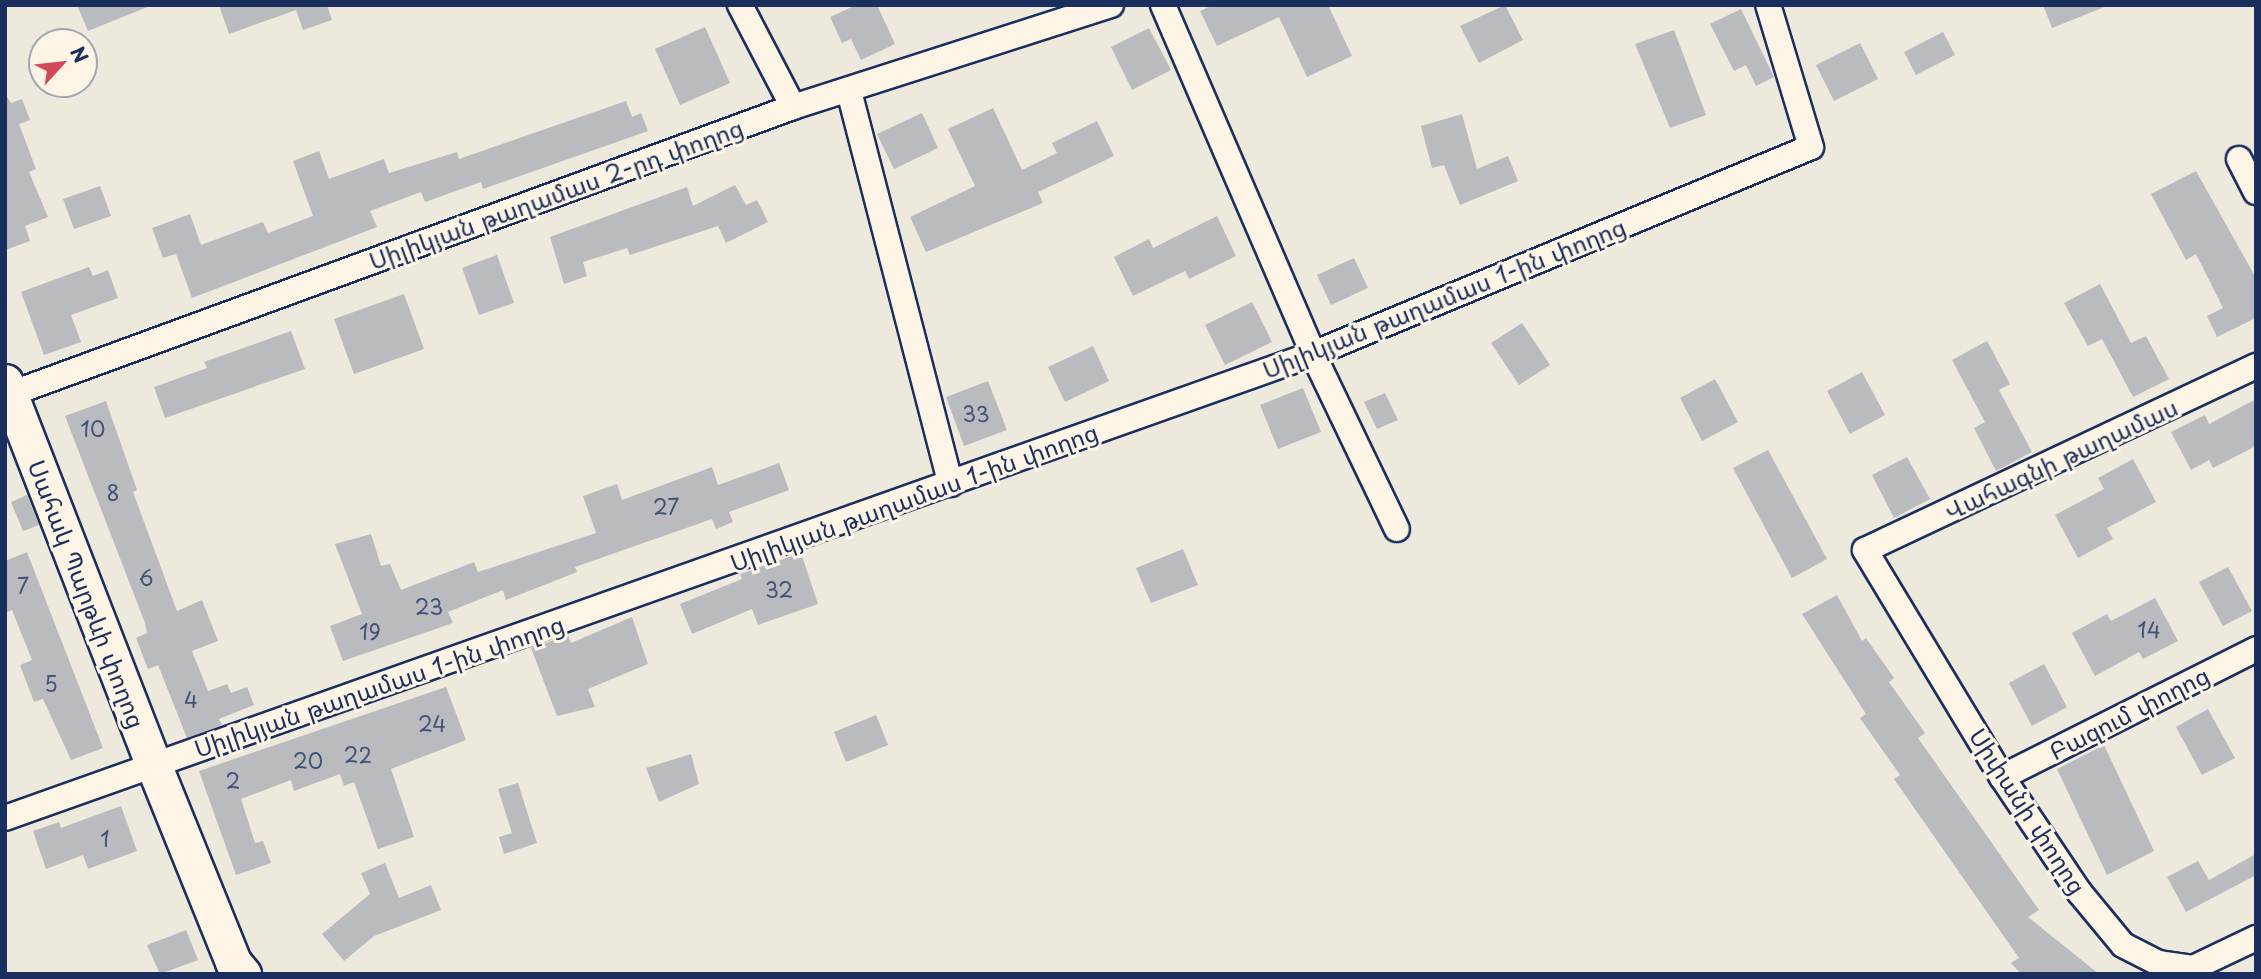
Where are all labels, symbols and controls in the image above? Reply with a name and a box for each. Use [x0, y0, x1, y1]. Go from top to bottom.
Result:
north arrow [28, 28, 98, 98]
text: N [64, 41, 96, 67]
street label: Սիլիկյան թաղամաս 2-րդ փողոց [365, 113, 747, 275]
street label: Սիլիկյան թաղամաս 1-ին փողոց [1258, 212, 1630, 384]
street label: Վահագնի թաղամաս [1940, 392, 2182, 526]
house number: 33 [962, 400, 990, 426]
house number: 10 [81, 415, 105, 441]
street label: Սիլիկյան թաղամաս 1-ին փողոց [726, 417, 1102, 577]
street label: Սահակ Պարթևի փողոց [22, 456, 152, 732]
house number: 8 [106, 479, 120, 505]
house number: 27 [653, 493, 679, 519]
house number: 6 [139, 564, 153, 590]
house number: 7 [17, 572, 29, 598]
house number: 32 [765, 576, 793, 602]
house number: 23 [415, 593, 443, 619]
street label: Սիլիկյան թաղամաս 1-ին փողոց [190, 609, 568, 763]
house number: 14 [2137, 616, 2161, 642]
house number: 19 [359, 618, 381, 644]
street label: Բազում փողոց [2044, 660, 2214, 766]
house number: 5 [44, 670, 58, 696]
house number: 4 [184, 686, 198, 712]
house number: 24 [418, 710, 446, 736]
street label: Սիփանի փողոց [1964, 723, 2092, 899]
house number: 22 [344, 741, 372, 767]
house number: 20 [293, 747, 323, 773]
house number: 2 [226, 767, 240, 793]
house number: 1 [100, 825, 110, 851]

